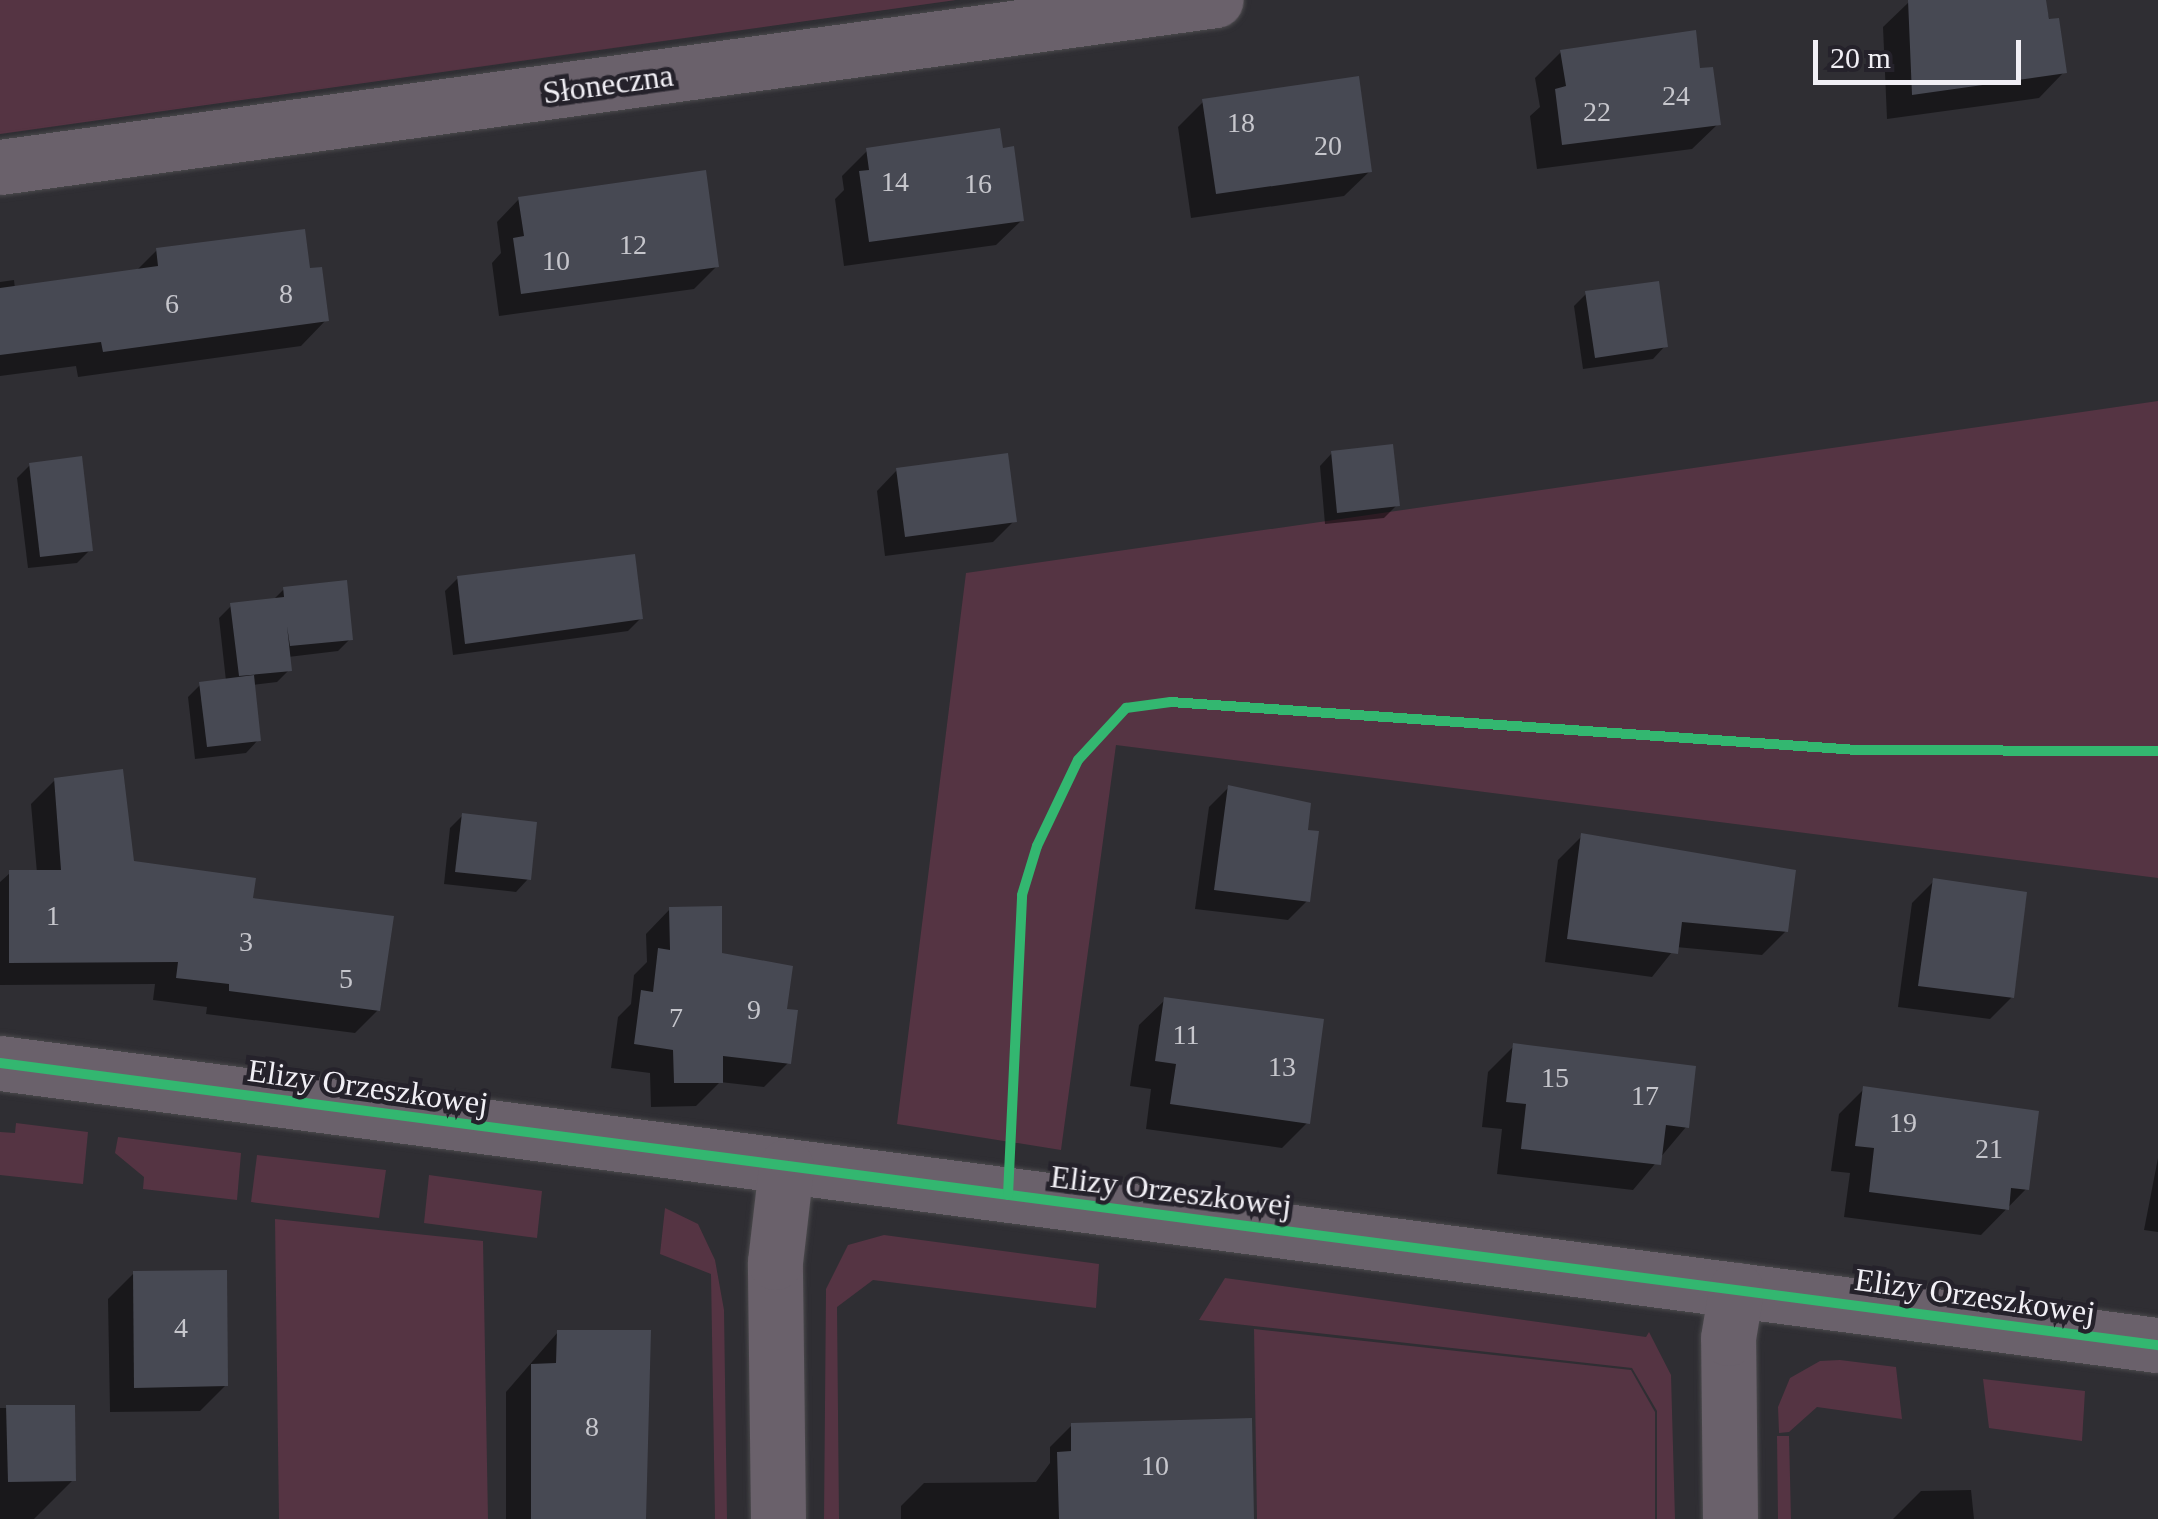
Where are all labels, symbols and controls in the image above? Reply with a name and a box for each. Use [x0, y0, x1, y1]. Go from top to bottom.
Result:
scale bar [1818, 20, 2026, 82]
text: 20 m [1830, 41, 1891, 74]
street label: Słoneczna [540, 56, 676, 112]
house number: 24 [1662, 79, 1690, 113]
house number: 22 [1583, 95, 1611, 129]
house number: 18 [1227, 106, 1255, 140]
house number: 20 [1314, 129, 1342, 163]
house number: 14 [881, 165, 909, 199]
house number: 16 [964, 167, 992, 201]
house number: 12 [619, 228, 647, 262]
house number: 10 [542, 244, 570, 278]
house number: 8 [279, 277, 293, 311]
house number: 6 [165, 287, 179, 321]
house number: 1 [46, 899, 60, 933]
house number: 3 [239, 925, 253, 959]
house number: 5 [339, 962, 353, 996]
house number: 9 [747, 993, 761, 1027]
house number: 7 [669, 1001, 683, 1035]
house number: 11 [1173, 1018, 1199, 1052]
house number: 13 [1268, 1050, 1296, 1084]
street label: Elizy Orzeszkowej [245, 1051, 491, 1123]
house number: 15 [1541, 1061, 1569, 1095]
house number: 17 [1631, 1079, 1659, 1113]
house number: 19 [1889, 1106, 1917, 1140]
house number: 21 [1975, 1132, 2003, 1166]
street label: Elizy Orzeszkowej [1048, 1157, 1294, 1225]
street label: Elizy Orzeszkowej [1852, 1260, 2098, 1332]
house number: 4 [174, 1311, 188, 1345]
house number: 8 [585, 1410, 599, 1444]
house number: 10 [1141, 1449, 1169, 1483]

